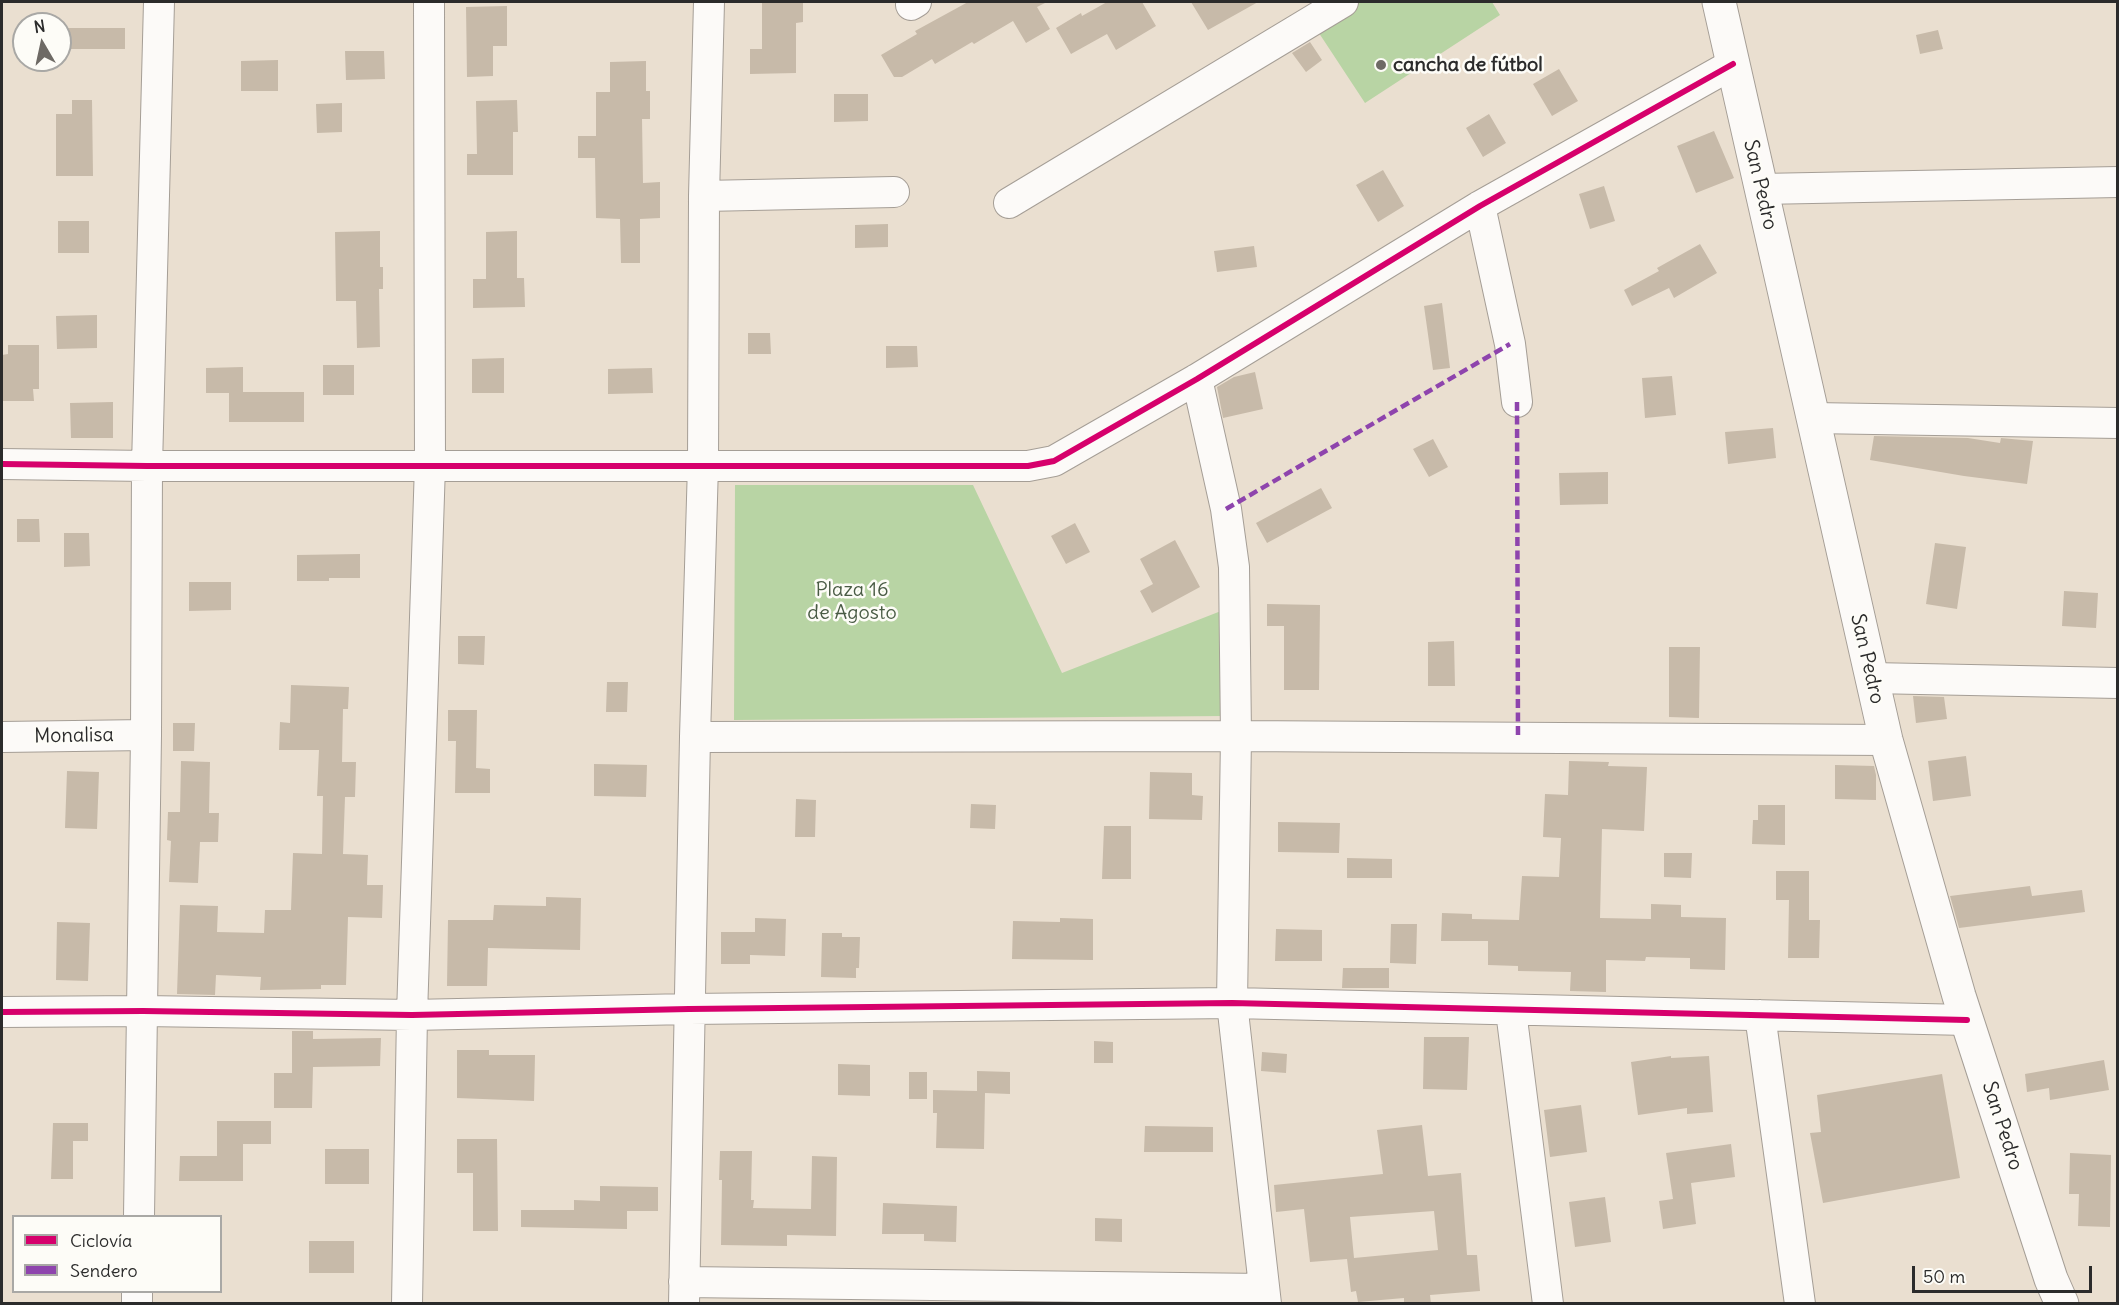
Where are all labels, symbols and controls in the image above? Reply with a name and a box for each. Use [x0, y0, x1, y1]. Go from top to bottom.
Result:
north arrow [12, 12, 72, 72]
text: N [32, 15, 47, 37]
place label: cancha de fútbol [1393, 53, 1543, 77]
marker: cancha de fútbol [1374, 58, 1388, 72]
street label: San Pedro [1738, 138, 1782, 232]
park label: Plaza 16 de Agosto [807, 578, 897, 625]
street label: San Pedro [1845, 612, 1889, 706]
street label: Monalisa [34, 723, 114, 749]
street label: San Pedro [1976, 1079, 2028, 1173]
legend [12, 1215, 222, 1293]
text: Ciclovía [70, 1229, 132, 1252]
scale bar [1915, 1254, 2095, 1292]
text: Sendero [70, 1259, 138, 1282]
text: 50 m [1923, 1265, 1965, 1288]

